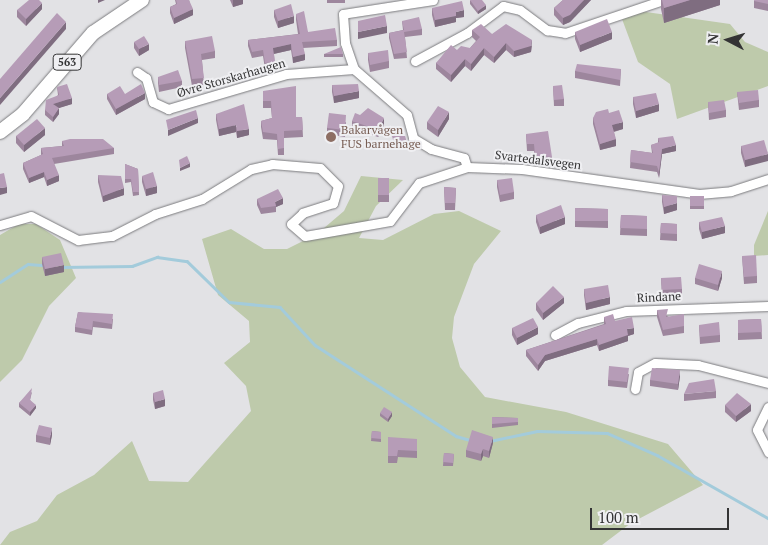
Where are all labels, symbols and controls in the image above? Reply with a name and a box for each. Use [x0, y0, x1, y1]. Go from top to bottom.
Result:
north arrow [703, 15, 753, 65]
text: N [703, 33, 722, 45]
road number: 563 [52, 54, 82, 70]
street label: Øvre Storskarhaugen [175, 56, 287, 100]
place label: Bakarvågen FUS barnehage [341, 123, 421, 151]
marker: Bakarvågen FUS barnehage [325, 131, 337, 143]
street label: Svartedalsvegen [494, 148, 582, 172]
street label: Rindane [637, 289, 681, 305]
scale bar [593, 498, 732, 530]
text: 100 m [598, 507, 639, 527]

